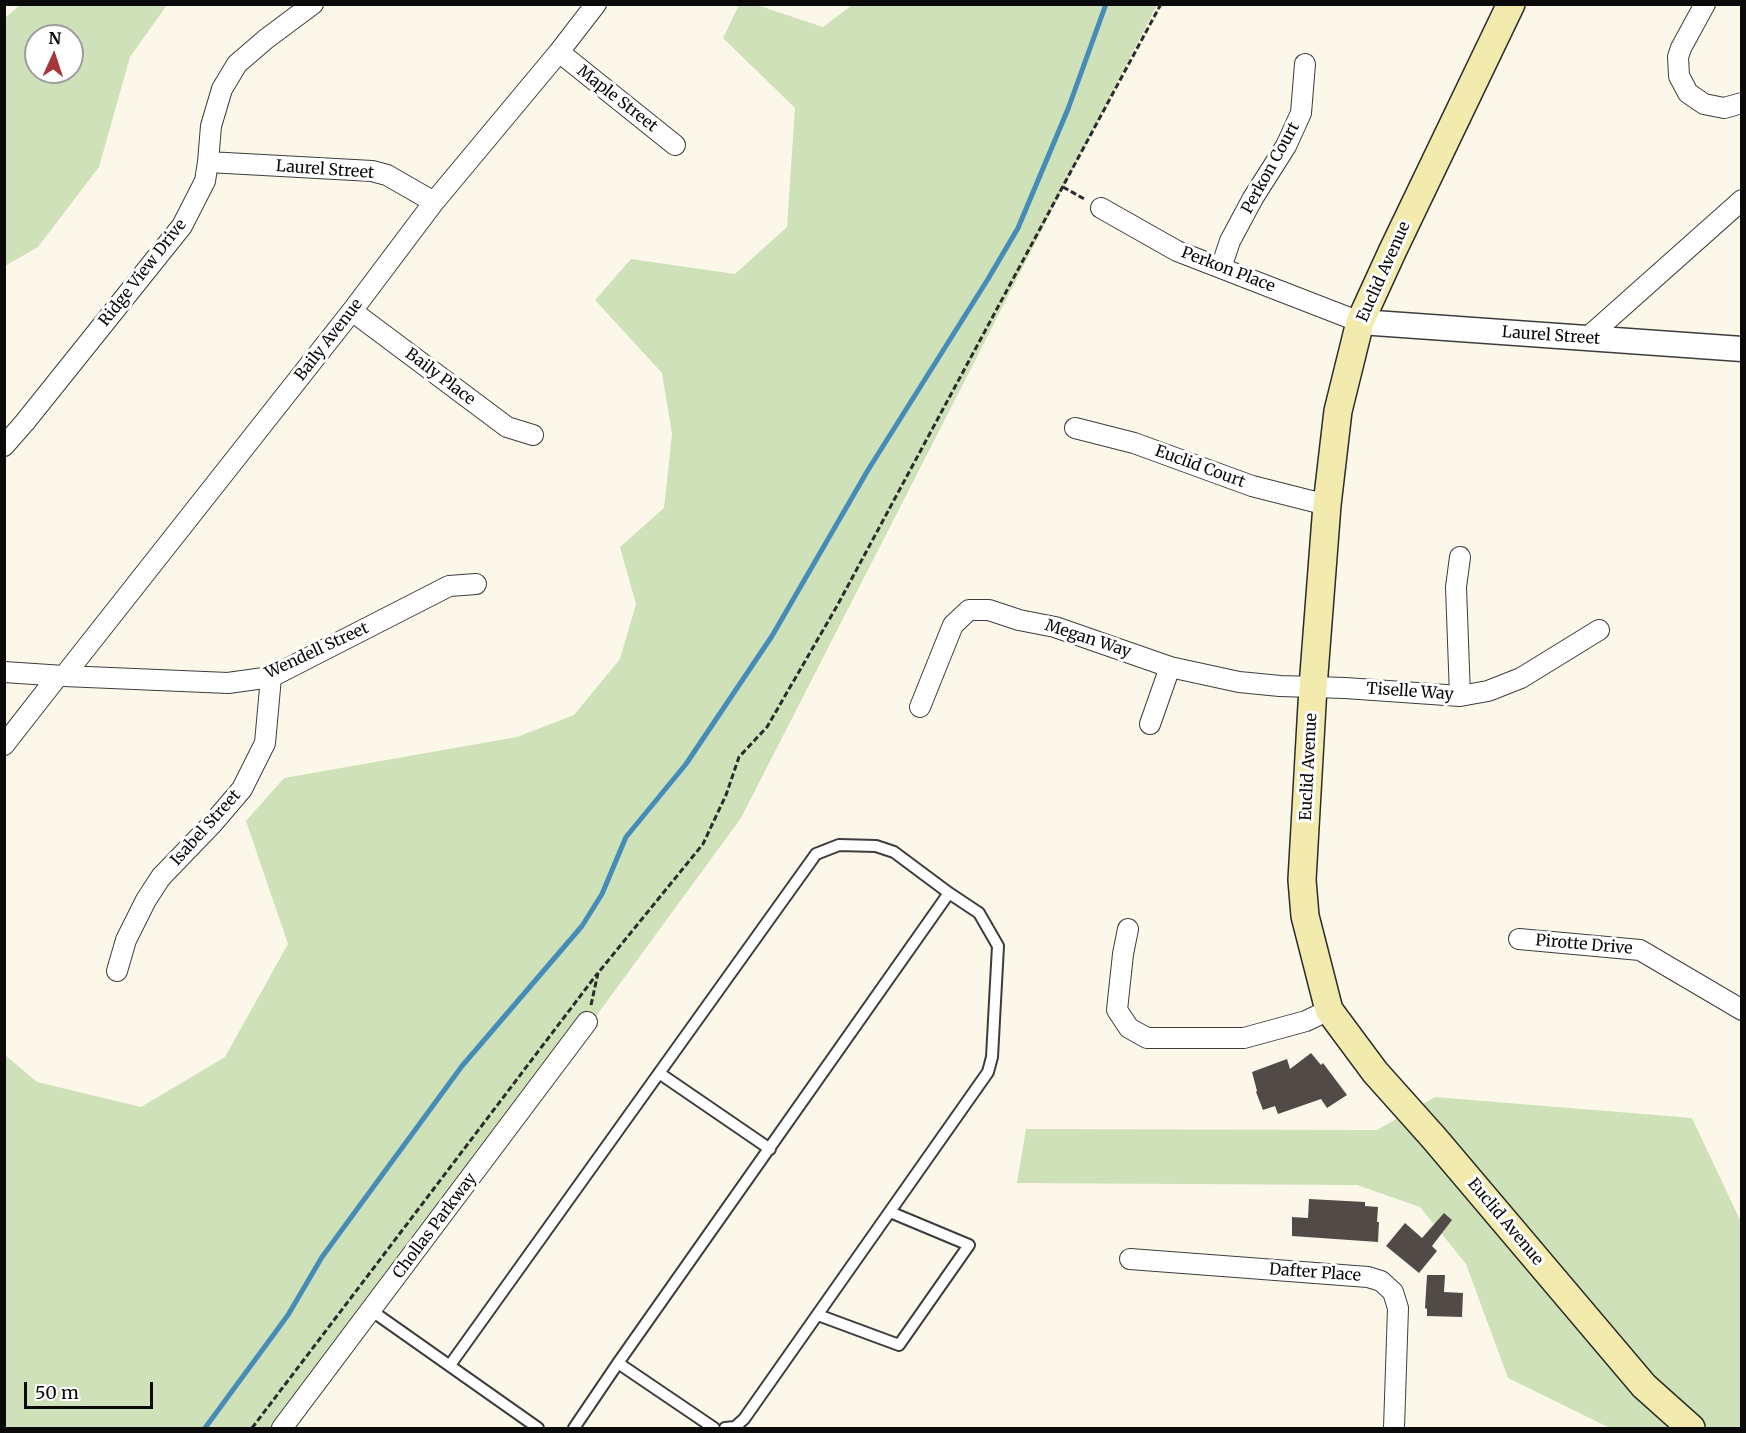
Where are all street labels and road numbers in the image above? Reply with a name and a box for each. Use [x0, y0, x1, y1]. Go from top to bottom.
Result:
street label: Maple Street [573, 62, 661, 136]
street label: Perkon Court [1238, 119, 1304, 217]
street label: Laurel Street [275, 157, 375, 183]
street label: Ridge View Drive [95, 216, 191, 330]
street label: Euclid Avenue [1353, 219, 1415, 325]
street label: Perkon Place [1179, 243, 1277, 297]
street label: Baily Avenue [291, 295, 367, 385]
street label: Laurel Street [1501, 323, 1601, 349]
street label: Baily Place [401, 344, 479, 410]
street label: Euclid Court [1152, 442, 1248, 492]
street label: Megan Way [1042, 616, 1134, 662]
street label: Wendell Street [262, 619, 372, 683]
street label: Tiselle Way [1366, 679, 1454, 705]
street label: Euclid Avenue [1297, 713, 1321, 821]
street label: Isabel Street [167, 786, 245, 870]
street label: Pirotte Drive [1535, 931, 1633, 959]
street label: Chollas Parkway [389, 1169, 481, 1283]
street label: Euclid Avenue [1463, 1175, 1547, 1269]
street label: Dafter Place [1268, 1260, 1362, 1286]

